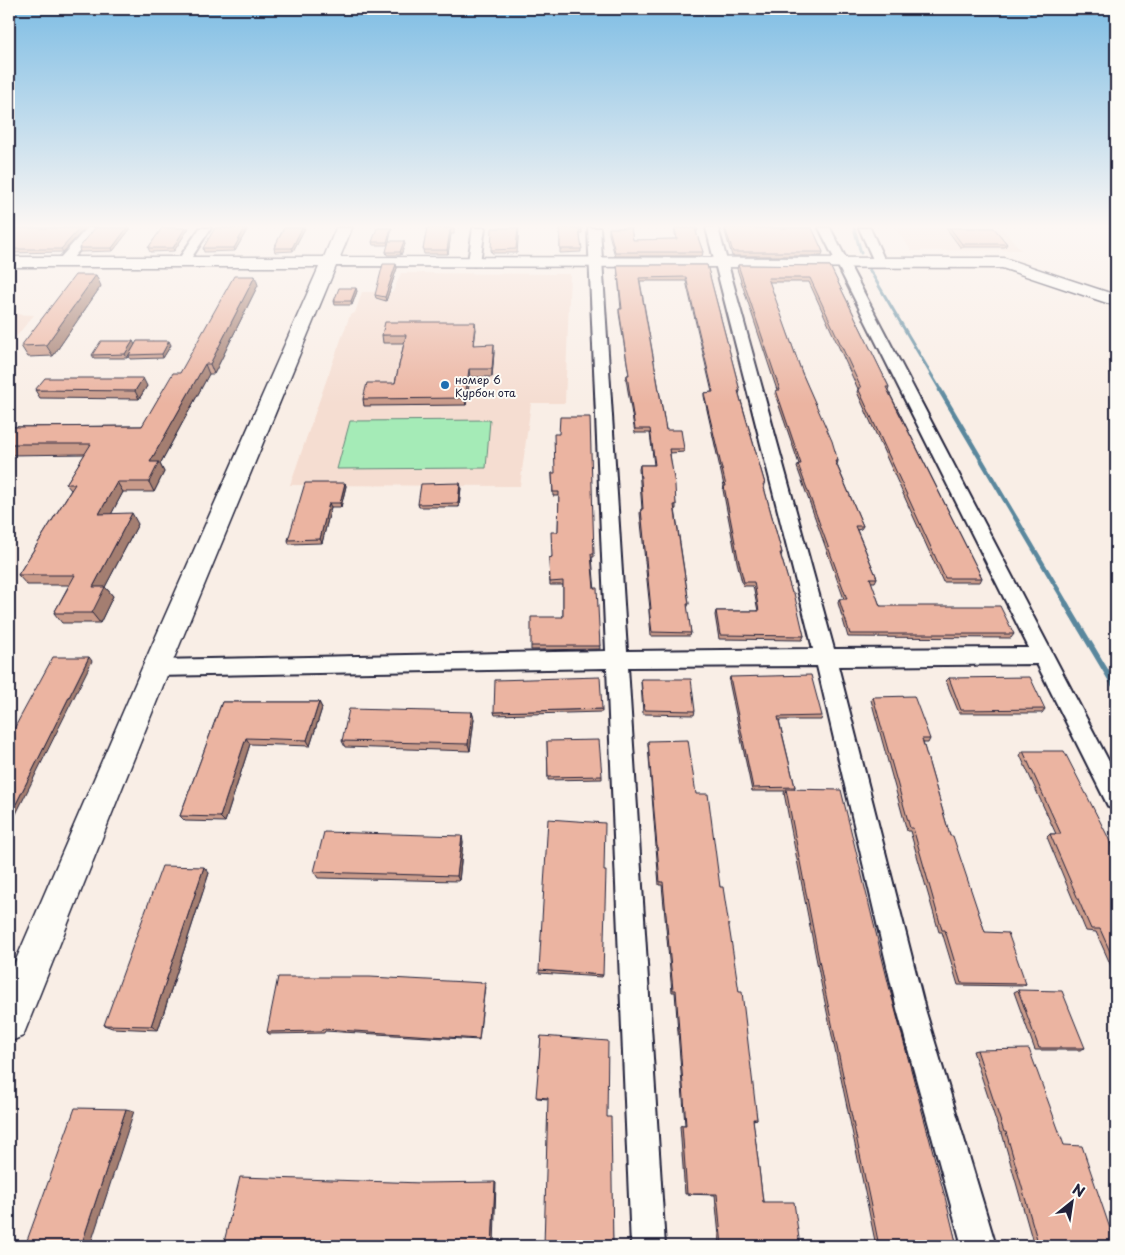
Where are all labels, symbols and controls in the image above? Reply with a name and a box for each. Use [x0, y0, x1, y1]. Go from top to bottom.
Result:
place label: номер 6 Курбон ота [455, 371, 516, 401]
marker: номер 6 Курбон ота [439, 379, 451, 391]
north arrow [1048, 1178, 1098, 1228]
text: N [1069, 1178, 1089, 1202]

